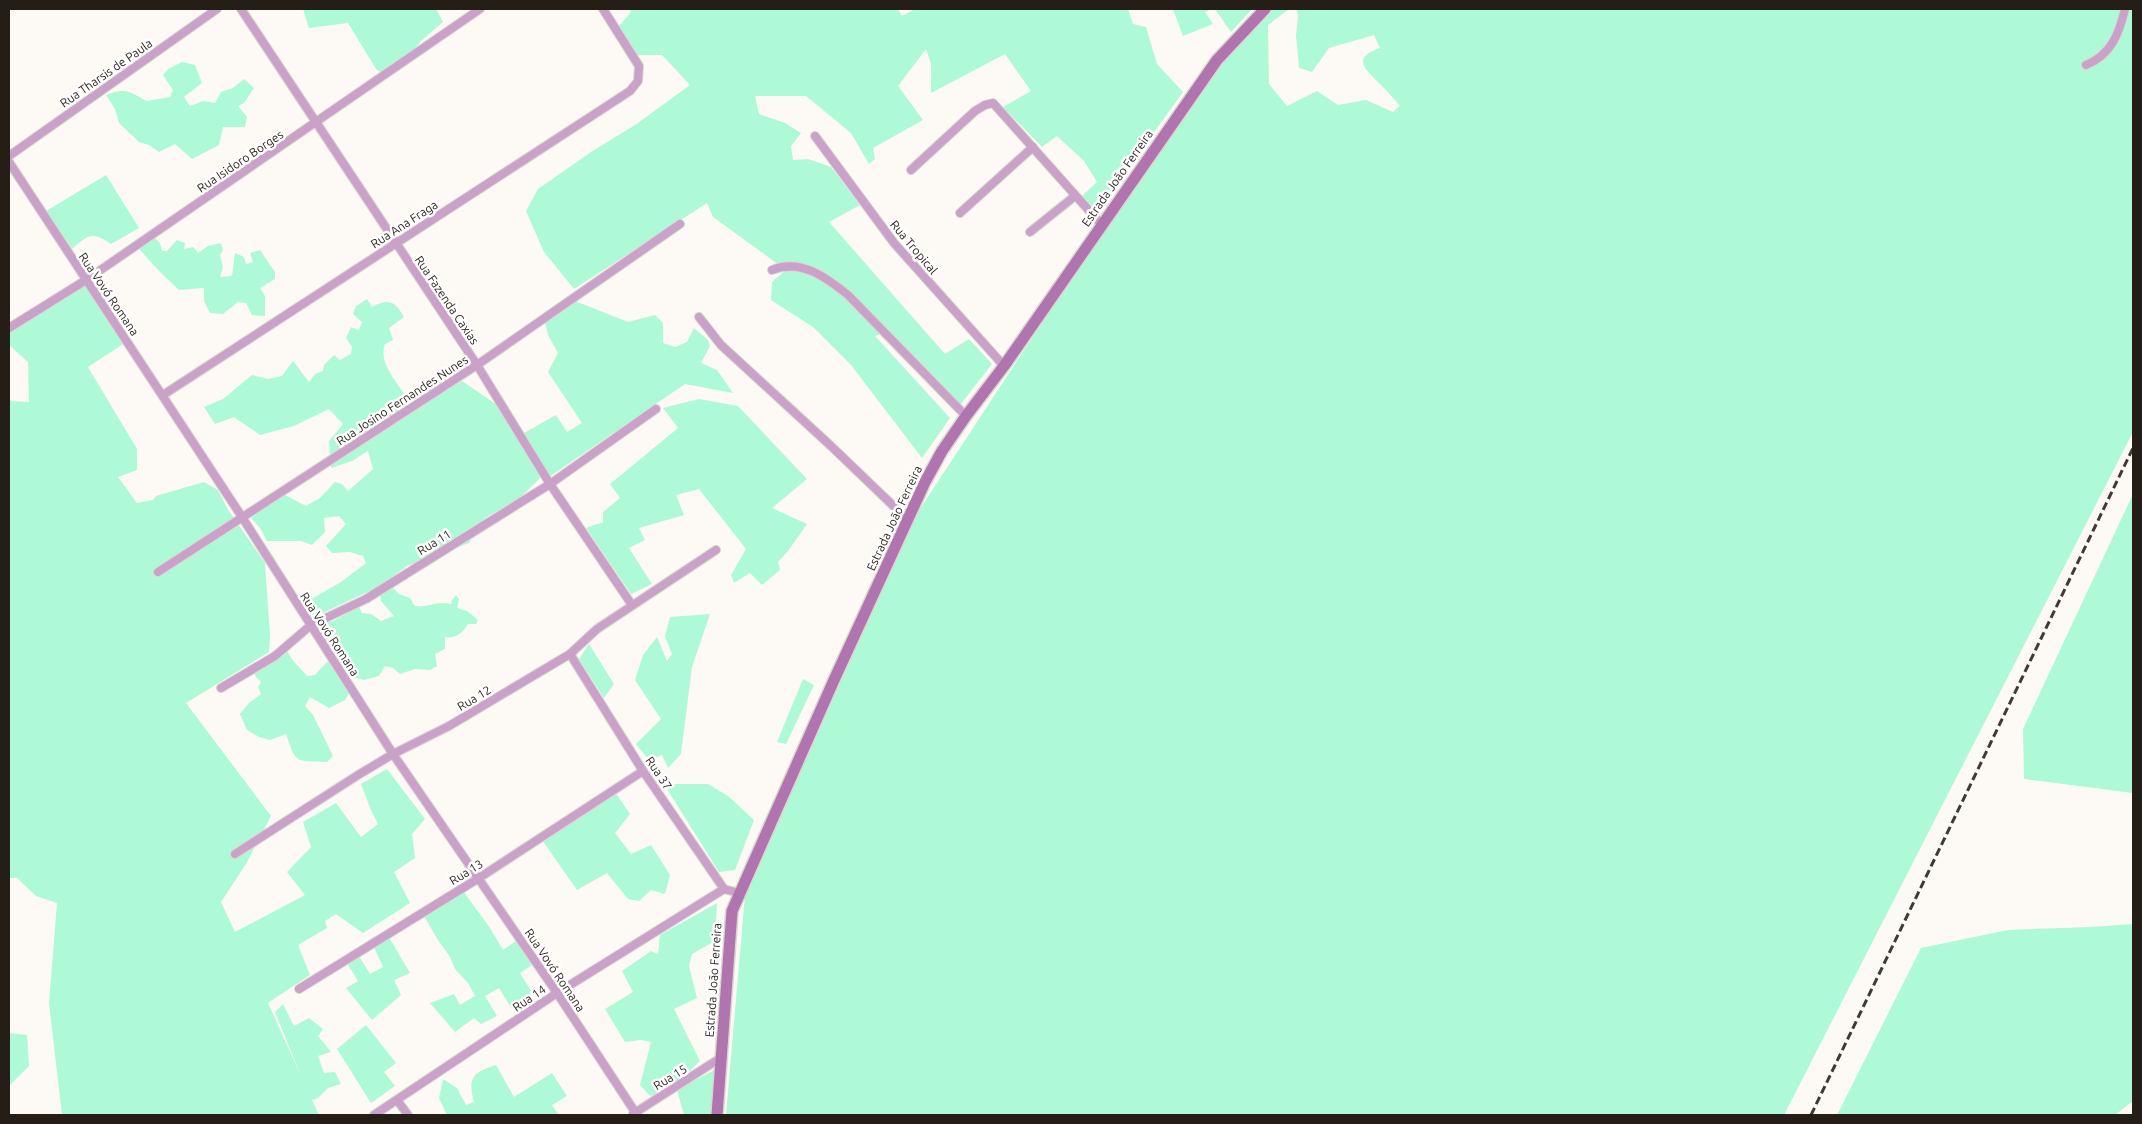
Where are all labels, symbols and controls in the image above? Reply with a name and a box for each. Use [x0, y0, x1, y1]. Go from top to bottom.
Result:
street label: Rua Tharsis de Paula [57, 36, 155, 110]
street label: Rua Isidoro Borges [195, 127, 285, 195]
street label: Estrada João Ferreira [1079, 127, 1155, 229]
street label: Rua Ana Fraga [368, 198, 440, 250]
street label: Rua Tropical [888, 218, 940, 276]
street label: Rua Vovó Romana [76, 250, 142, 338]
street label: Rua Fazenda Caxias [413, 253, 481, 347]
street label: Rua Josino Fernandes Nunes [334, 353, 470, 447]
street label: Estrada João Ferreira [864, 463, 924, 573]
street label: Rua 11 [415, 527, 453, 557]
street label: Rua Vovó Romana [298, 590, 362, 678]
street label: Rua 12 [455, 683, 493, 713]
street label: Rua 37 [643, 754, 675, 792]
street label: Rua 13 [447, 857, 485, 887]
street label: Estrada João Ferreira [703, 922, 723, 1038]
street label: Rua Vovó Romana [522, 926, 588, 1014]
street label: Rua 14 [510, 982, 548, 1014]
street label: Rua 15 [651, 1062, 689, 1092]

